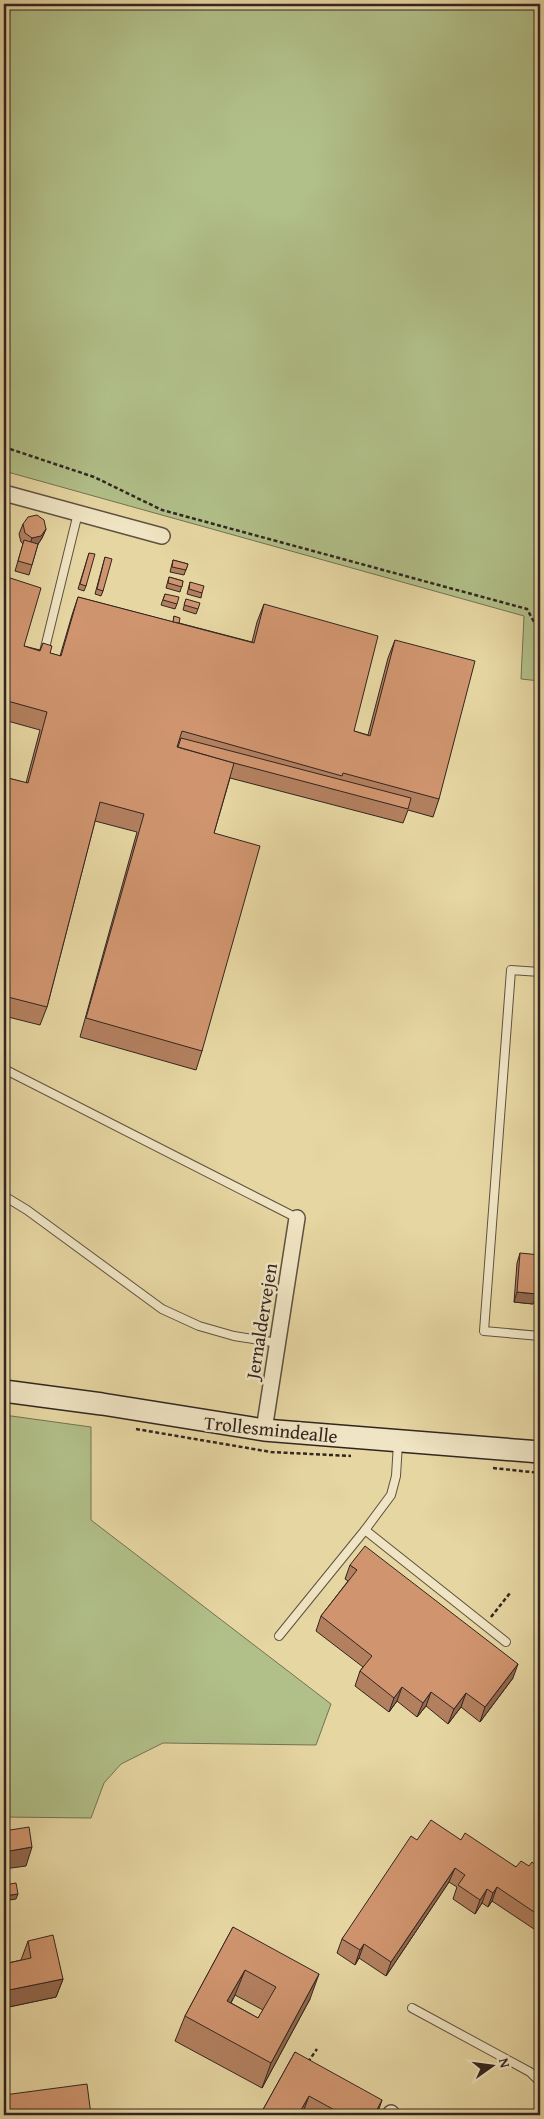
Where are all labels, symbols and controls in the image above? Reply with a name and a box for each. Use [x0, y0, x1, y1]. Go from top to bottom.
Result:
street label: Jernaldervejen [238, 1261, 284, 1383]
street label: Trollesmindealle [203, 1408, 339, 1450]
north arrow [466, 2042, 516, 2092]
text: N [494, 2056, 516, 2070]

